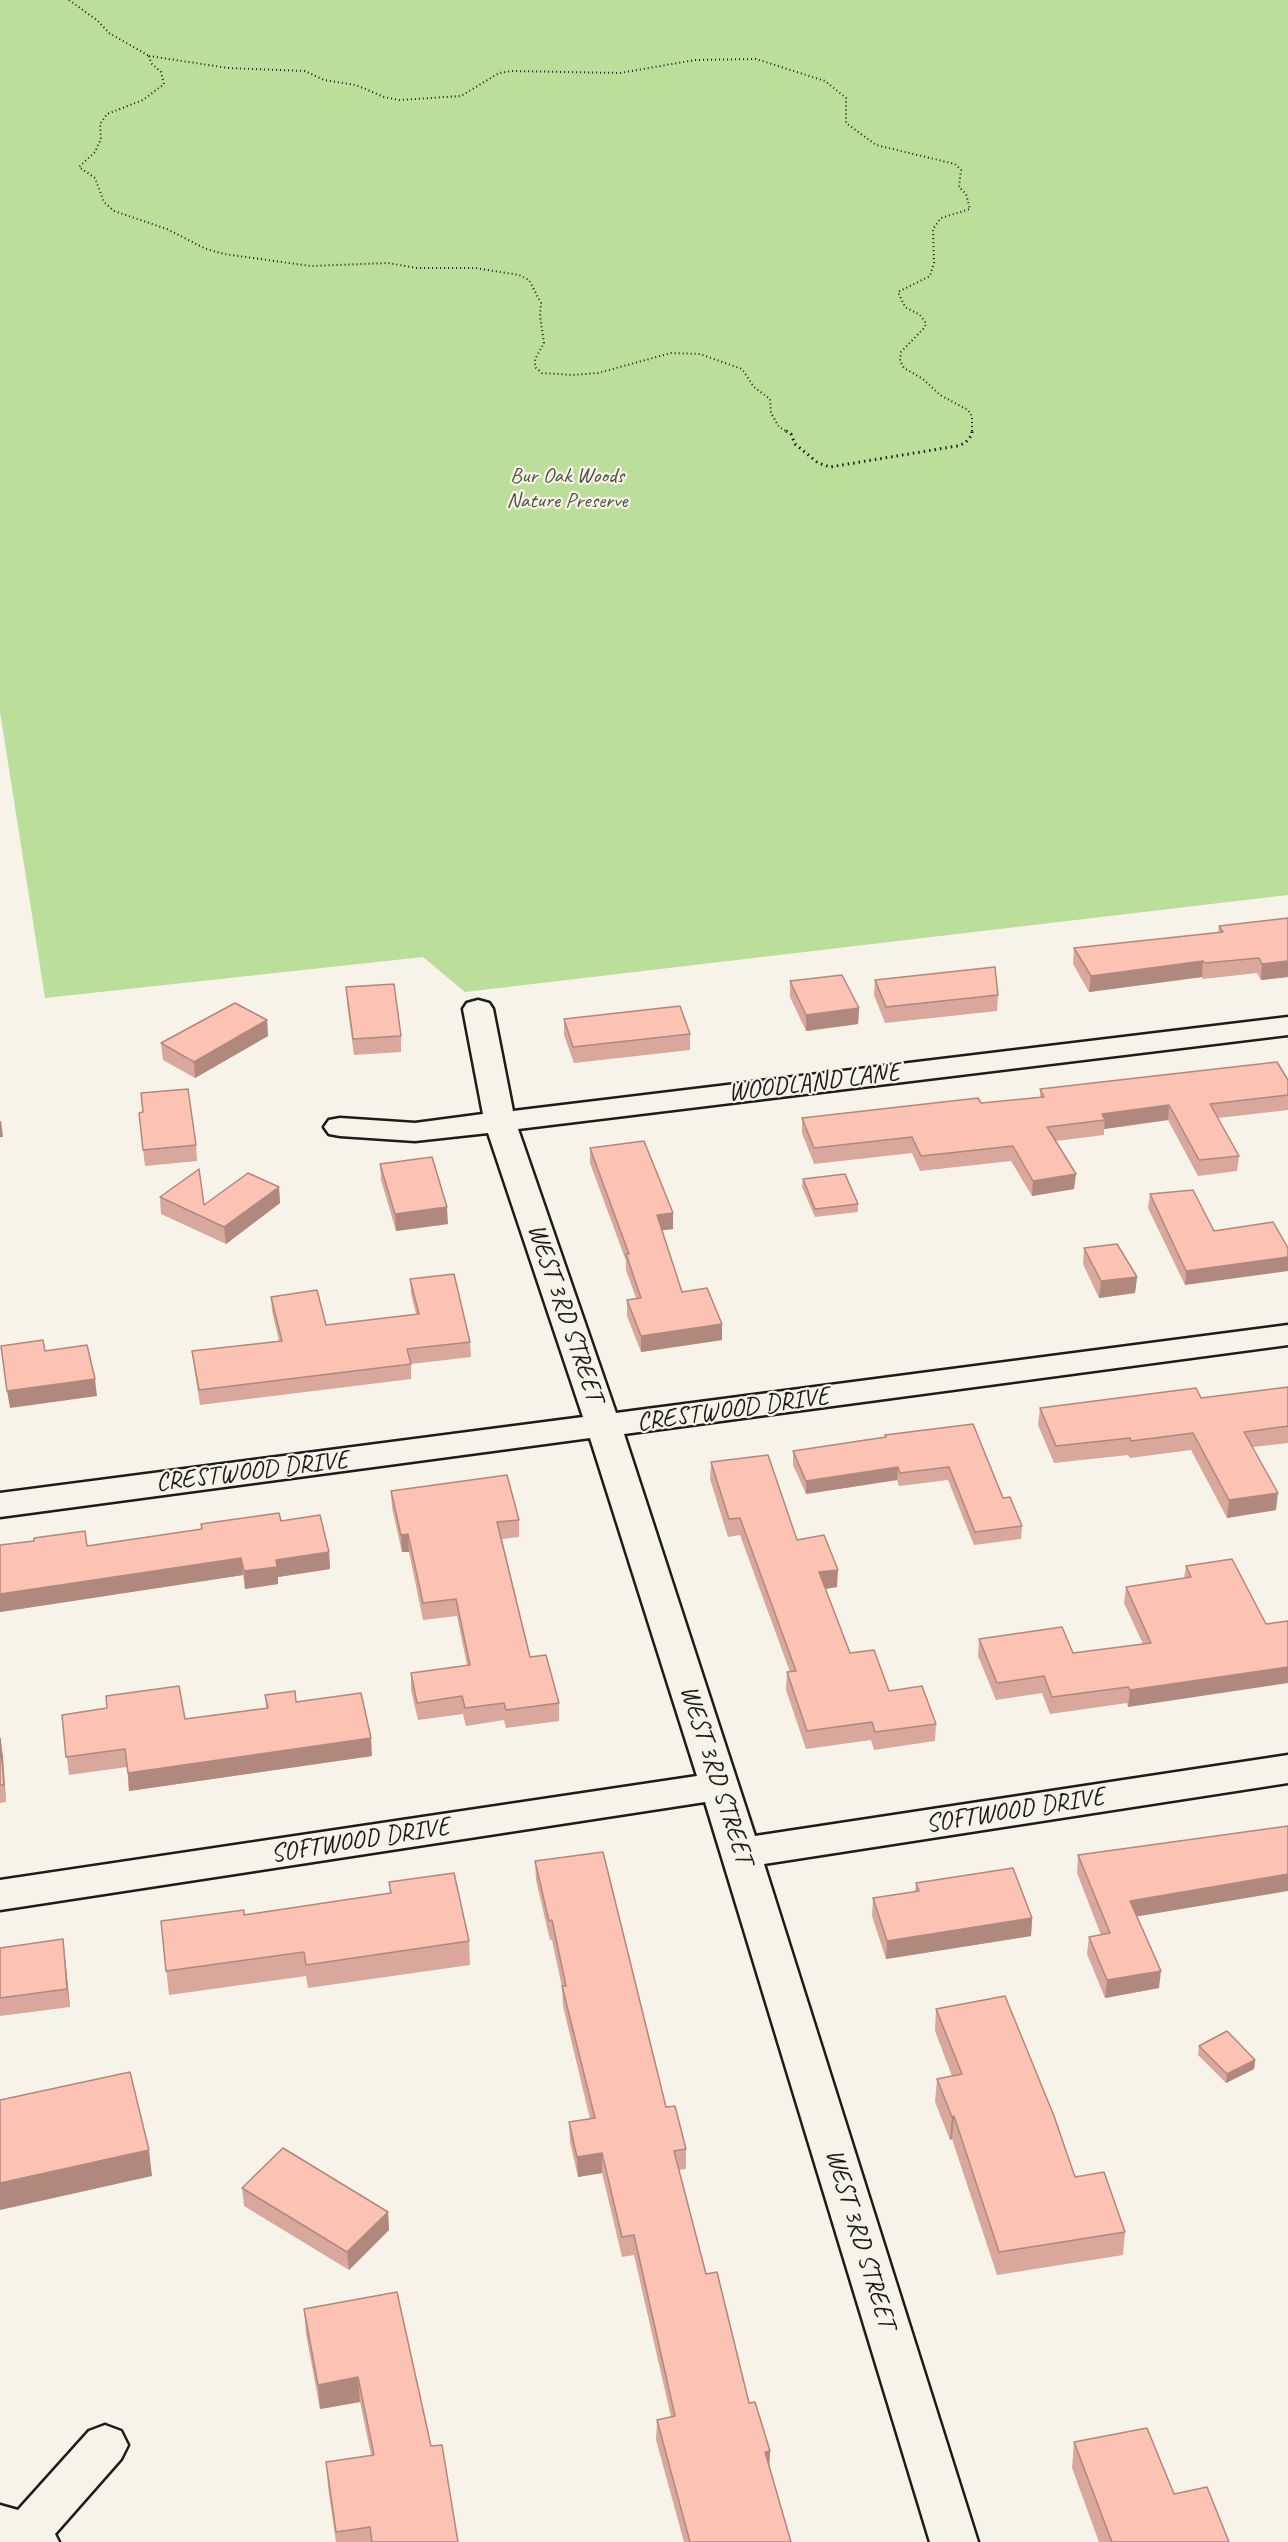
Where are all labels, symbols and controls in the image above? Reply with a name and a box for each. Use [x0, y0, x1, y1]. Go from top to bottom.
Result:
park label: Bur Oak Woods Nature Preserve [507, 463, 627, 514]
street label: WOODLAND LANE [726, 1057, 902, 1109]
street label: WEST 3RD STREET [520, 1220, 610, 1406]
street label: CRESTWOOD DRIVE [635, 1381, 831, 1439]
street label: CRESTWOOD DRIVE [154, 1445, 350, 1499]
street label: WEST 3RD STREET [672, 1682, 760, 1868]
street label: SOFTWOOD DRIVE [923, 1781, 1107, 1841]
street label: SOFTWOOD DRIVE [268, 1811, 452, 1871]
street label: WEST 3RD STREET [818, 2145, 902, 2333]

